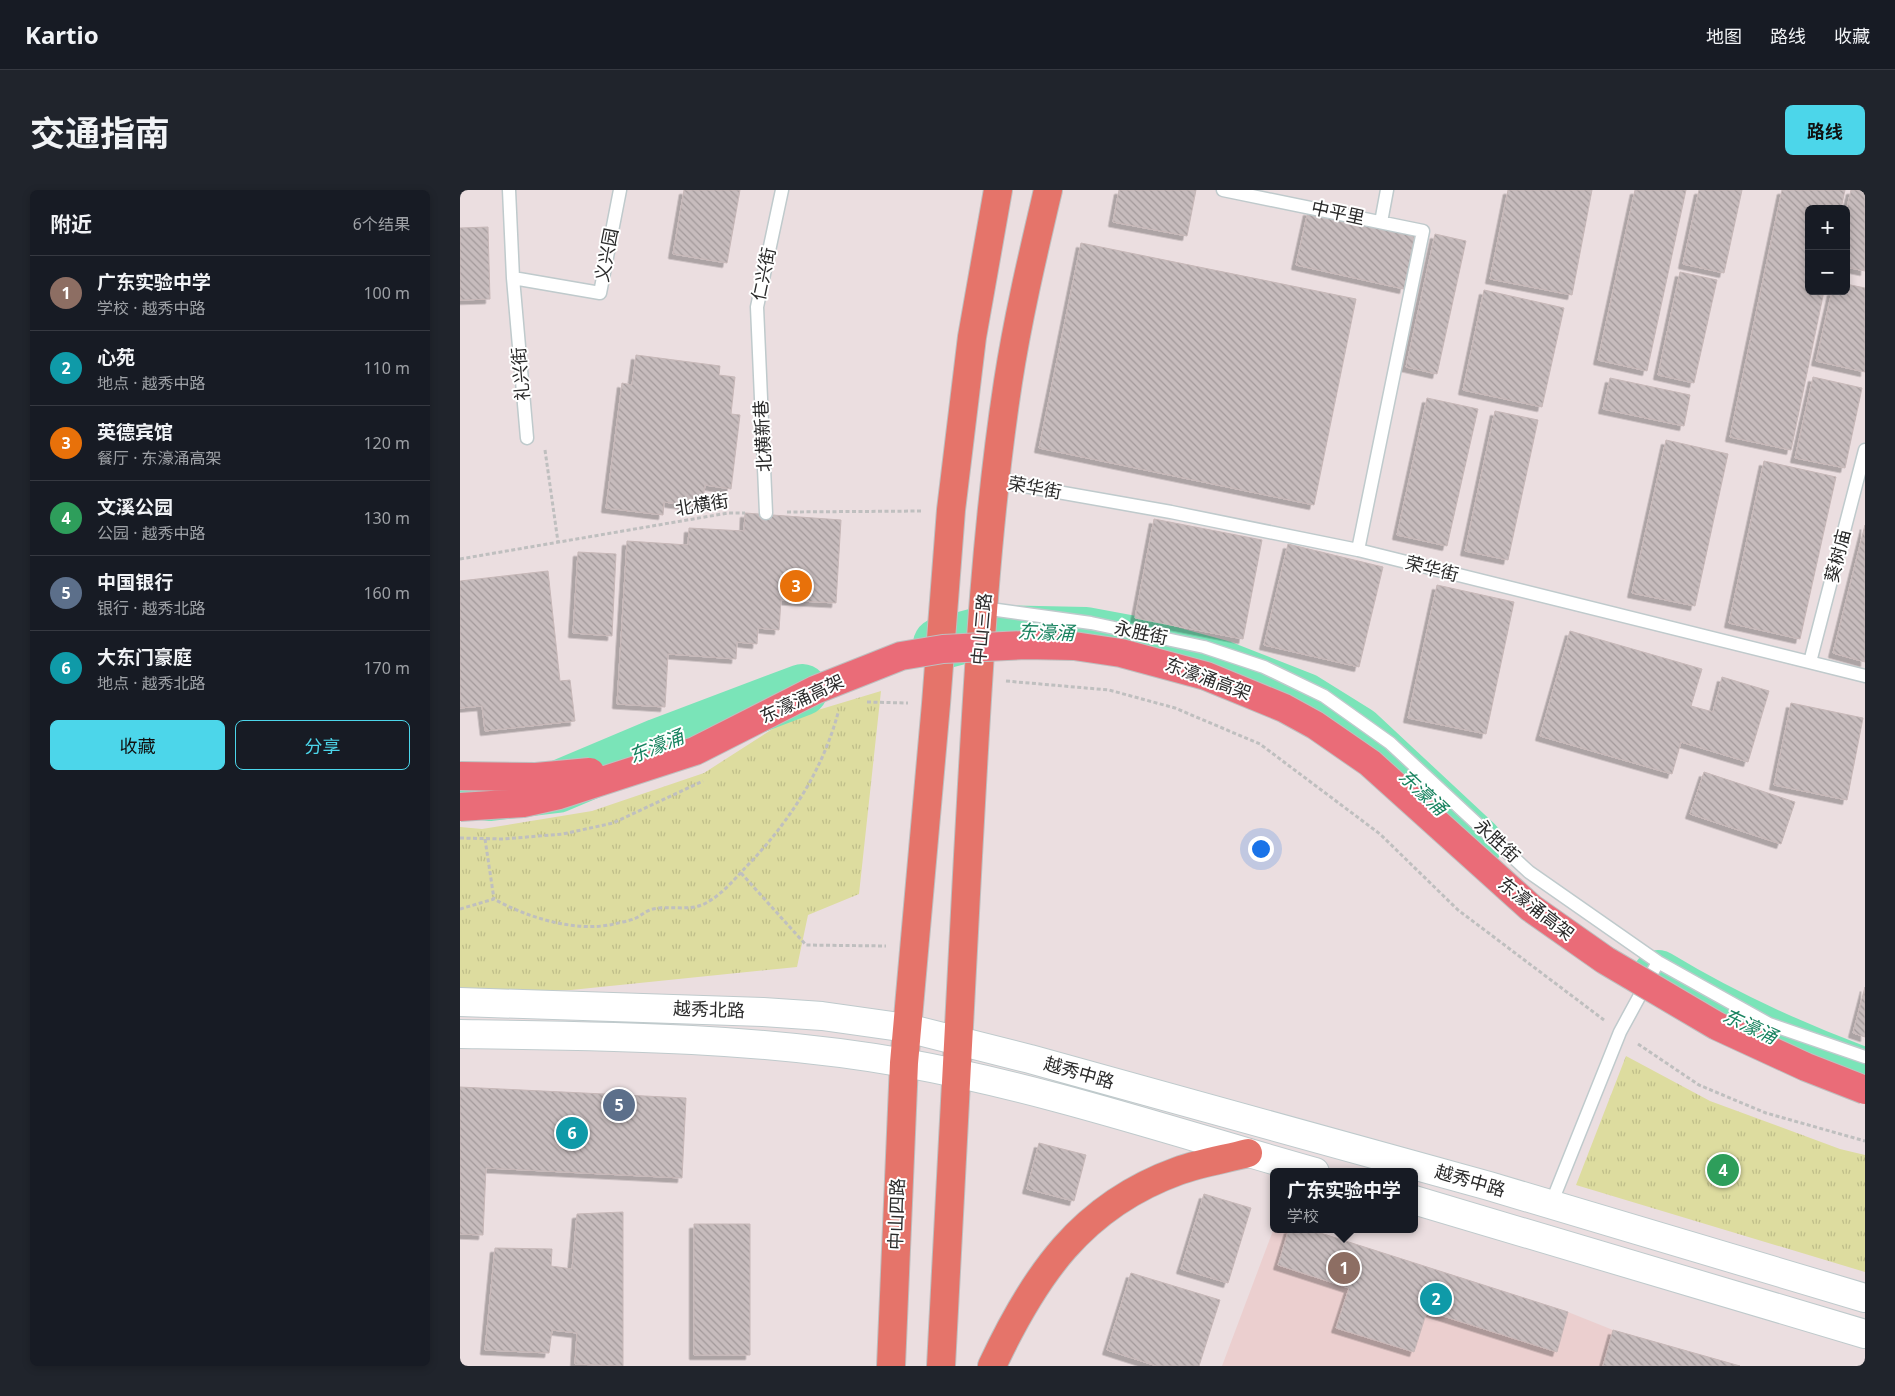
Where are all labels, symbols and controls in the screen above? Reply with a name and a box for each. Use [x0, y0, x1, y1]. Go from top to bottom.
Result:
text: Kartio [25, 18, 99, 51]
text: 地图 [1706, 24, 1742, 48]
text: 路线 [1770, 24, 1806, 48]
text: 收藏 [1834, 24, 1870, 48]
button: 路线 [1785, 105, 1865, 155]
text: 交通指南 [30, 109, 170, 156]
street label: 中平里 [1309, 195, 1367, 229]
map controls [1805, 205, 1850, 295]
button: + [1805, 205, 1850, 250]
text: 附近 [50, 210, 92, 238]
text: 6个结果 [353, 213, 410, 235]
street label: 义兴园 [589, 226, 623, 284]
street label: 仁兴街 [746, 245, 780, 303]
button: − [1805, 250, 1850, 295]
text: 广东实验中学 [97, 269, 211, 295]
text: 1 [61, 282, 71, 304]
text: 100 m [363, 282, 410, 304]
text: 学校 · 越秀中路 [97, 297, 206, 319]
text: 心苑 [97, 344, 135, 370]
street label: 礼兴街 [506, 346, 534, 402]
text: 2 [61, 357, 71, 379]
text: 110 m [363, 357, 410, 379]
text: 地点 · 越秀中路 [97, 372, 206, 394]
street label: 北横新巷 [748, 399, 776, 473]
text: 英德宾馆 [97, 419, 173, 445]
text: 3 [61, 432, 71, 454]
text: 120 m [363, 432, 410, 454]
text: 餐厅 · 东濠涌高架 [97, 447, 222, 469]
street label: 荣华街 [1007, 471, 1064, 504]
street label: 北横街 [673, 488, 730, 520]
text: 文溪公园 [97, 494, 173, 520]
text: 4 [61, 507, 71, 529]
text: 130 m [363, 507, 410, 529]
text: 公园 · 越秀中路 [97, 522, 206, 544]
street label: 葵树庙 [1819, 527, 1855, 585]
street label: 荣华街 [1403, 550, 1461, 586]
pin: 3 [780, 567, 812, 605]
text: 中国银行 [97, 569, 173, 595]
text: 5 [61, 582, 71, 604]
text: 160 m [363, 582, 410, 604]
street label: 中山三路 [966, 592, 996, 666]
text: 银行 · 越秀北路 [97, 597, 206, 619]
street label: 永胜街 [1112, 615, 1170, 649]
water label: 东濠涌 [1017, 618, 1077, 646]
text: 大东门豪庭 [97, 644, 192, 670]
street label: 东濠涌高架 [1162, 651, 1255, 705]
text: 6 [61, 657, 71, 679]
text: 170 m [363, 657, 410, 679]
street label: 东濠涌高架 [756, 668, 847, 728]
text: 地点 · 越秀北路 [97, 672, 206, 694]
button: 收藏 [50, 720, 225, 770]
button: 分享 [235, 720, 410, 770]
water label: 东濠涌 [625, 723, 689, 769]
water label: 东濠涌 [1393, 763, 1454, 822]
street label: 永胜街 [1470, 813, 1526, 867]
your location [1248, 836, 1274, 862]
street label: 东濠涌高架 [1494, 871, 1579, 945]
street label: 越秀北路 [673, 996, 745, 1022]
water label: 东濠涌 [1719, 1002, 1783, 1051]
street label: 越秀中路 [1041, 1051, 1117, 1093]
pin: 5 [603, 1086, 635, 1124]
pin: 6 [556, 1114, 588, 1152]
pin: 4 [1707, 1151, 1739, 1189]
street label: 越秀中路 [1432, 1159, 1508, 1201]
popup [1270, 1168, 1418, 1233]
text: 广东实验中学 [1287, 1177, 1401, 1203]
street label: 中山四路 [883, 1178, 909, 1250]
text: 学校 [1287, 1205, 1319, 1227]
pin: 1 [1328, 1249, 1360, 1287]
pin: 2 [1420, 1280, 1452, 1318]

